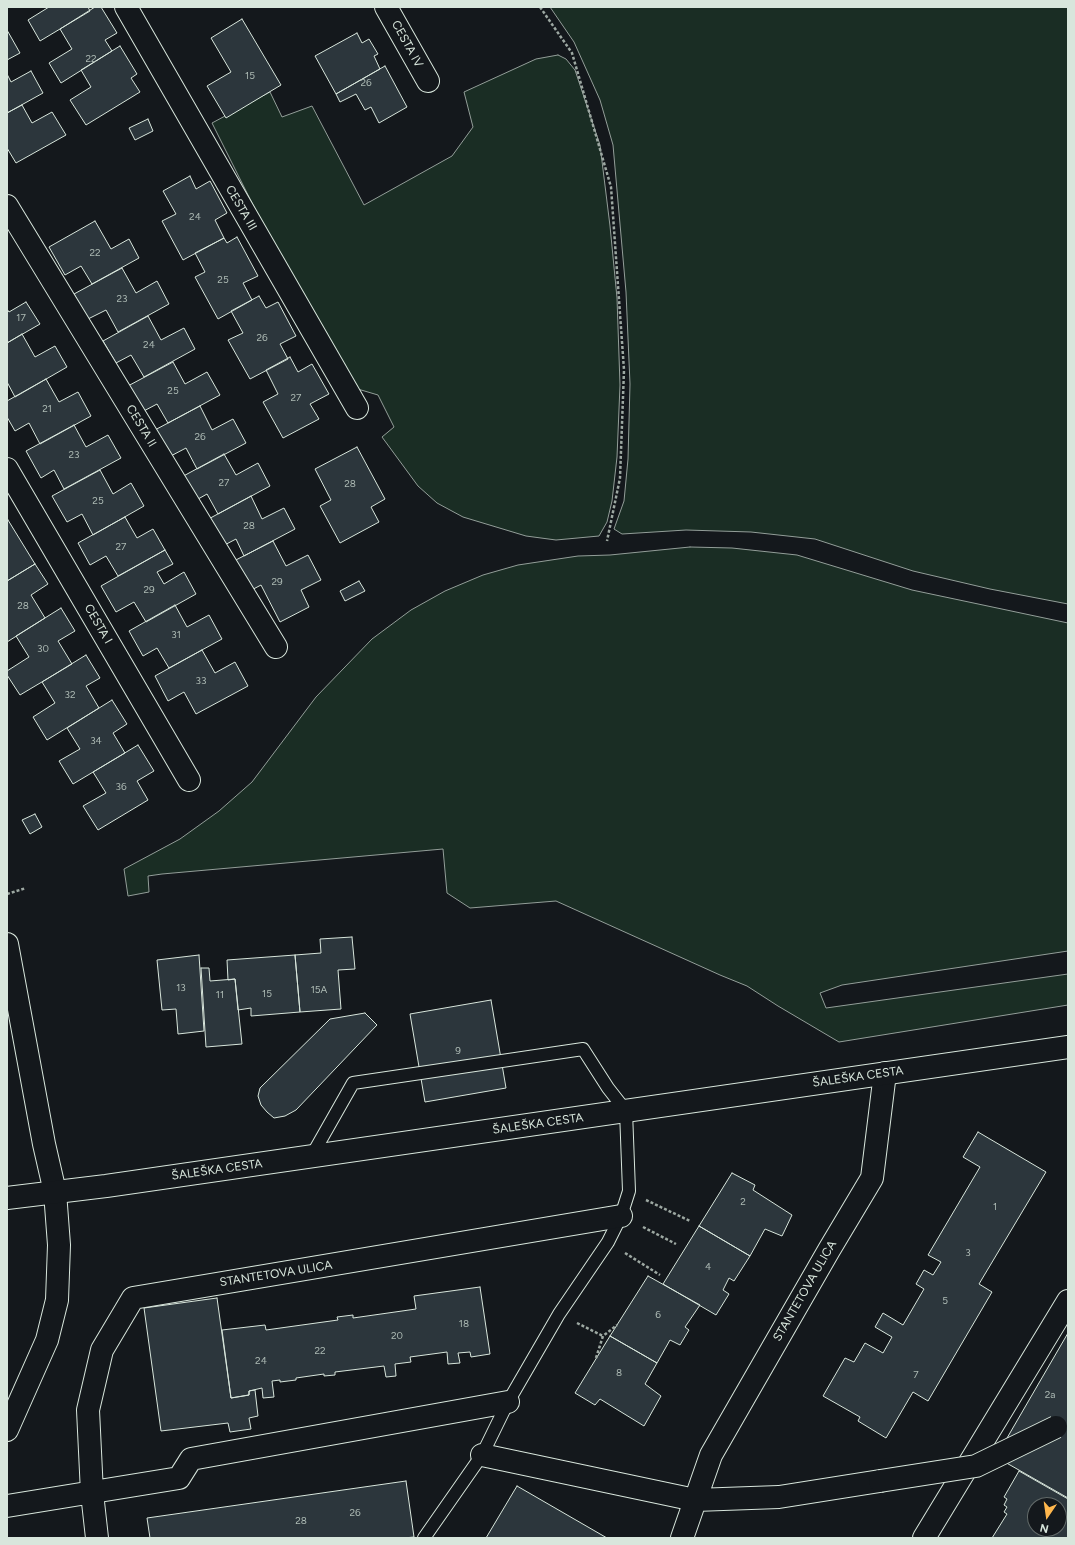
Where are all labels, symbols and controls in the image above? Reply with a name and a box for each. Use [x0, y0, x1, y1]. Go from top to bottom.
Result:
street label: CESTA IV [388, 18, 426, 70]
house number: 22 [85, 53, 97, 65]
house number: 15 [245, 70, 255, 82]
house number: 26 [360, 77, 372, 89]
street label: CESTA III [222, 183, 260, 233]
house number: 24 [189, 211, 201, 223]
house number: 22 [89, 247, 101, 259]
house number: 25 [217, 274, 229, 286]
house number: 23 [116, 293, 128, 305]
house number: 17 [16, 312, 26, 324]
house number: 26 [256, 332, 268, 344]
house number: 24 [143, 339, 155, 351]
house number: 25 [167, 385, 179, 397]
house number: 27 [291, 392, 301, 404]
street label: CESTA II [123, 402, 159, 450]
house number: 21 [42, 403, 52, 415]
house number: 26 [194, 431, 206, 443]
house number: 23 [68, 449, 80, 461]
house number: 27 [219, 477, 229, 489]
house number: 28 [344, 478, 356, 490]
house number: 25 [92, 495, 104, 507]
house number: 28 [243, 520, 255, 532]
house number: 27 [116, 541, 126, 553]
house number: 29 [271, 576, 283, 588]
house number: 29 [143, 584, 155, 596]
house number: 28 [17, 600, 29, 612]
street label: CESTA I [81, 602, 115, 646]
house number: 31 [171, 629, 181, 641]
house number: 30 [37, 643, 49, 655]
house number: 33 [196, 675, 206, 687]
house number: 32 [64, 689, 76, 701]
house number: 34 [90, 735, 102, 747]
house number: 36 [115, 781, 127, 793]
house number: 13 [176, 982, 186, 994]
house number: 15A [311, 984, 327, 996]
house number: 15 [262, 988, 272, 1000]
house number: 11 [216, 989, 224, 1001]
house number: 9 [455, 1045, 461, 1057]
street label: ŠALEŠKA CESTA [812, 1063, 904, 1091]
street label: ŠALEŠKA CESTA [492, 1110, 584, 1138]
street label: ŠALEŠKA CESTA [171, 1156, 263, 1184]
house number: 2 [740, 1196, 746, 1208]
house number: 1 [993, 1201, 997, 1213]
street label: STANTETOVA ULICA [770, 1238, 840, 1344]
house number: 3 [965, 1247, 971, 1259]
street label: STANTETOVA ULICA [219, 1258, 333, 1290]
house number: 4 [705, 1261, 711, 1273]
house number: 5 [942, 1295, 948, 1307]
house number: 6 [655, 1309, 661, 1321]
house number: 18 [459, 1318, 469, 1330]
house number: 20 [391, 1330, 403, 1342]
house number: 22 [314, 1345, 326, 1357]
house number: 24 [255, 1355, 267, 1367]
house number: 8 [616, 1367, 622, 1379]
house number: 7 [913, 1369, 919, 1381]
house number: 2a [1045, 1389, 1055, 1401]
north arrow [1027, 1497, 1067, 1537]
house number: 26 [349, 1507, 361, 1519]
house number: 28 [295, 1515, 307, 1527]
text: N [1039, 1521, 1050, 1535]

